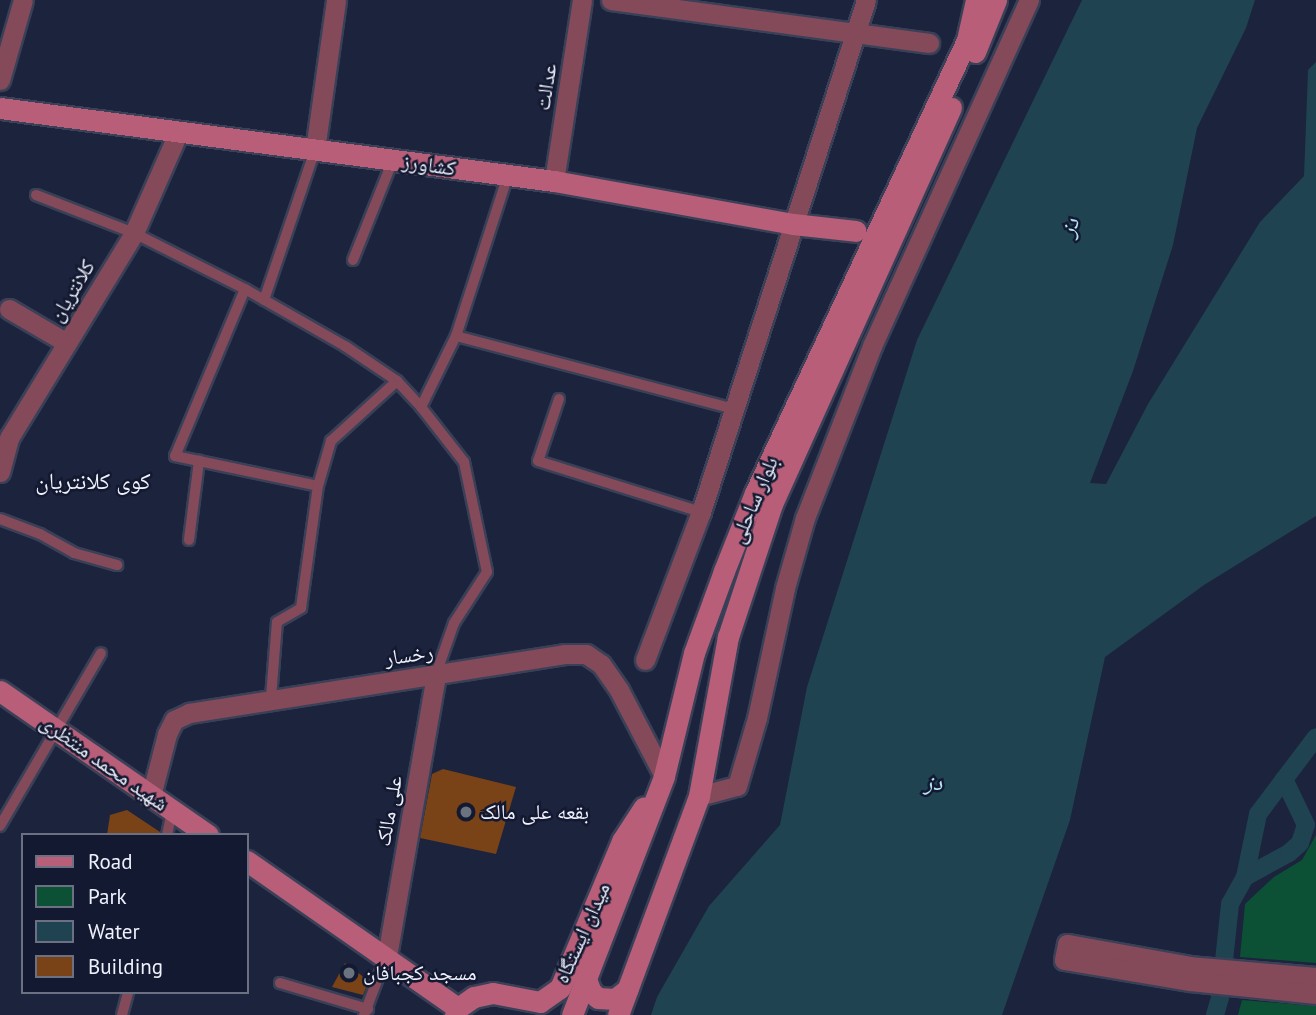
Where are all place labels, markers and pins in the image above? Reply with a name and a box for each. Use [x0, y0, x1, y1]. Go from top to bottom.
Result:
place label: بقعه علی مالک [480, 799, 589, 825]
marker: بقعه علی مالک [458, 804, 474, 820]
place label: مسجد کجبافان [363, 960, 477, 986]
marker: مسجد کجبافان [341, 965, 357, 981]

